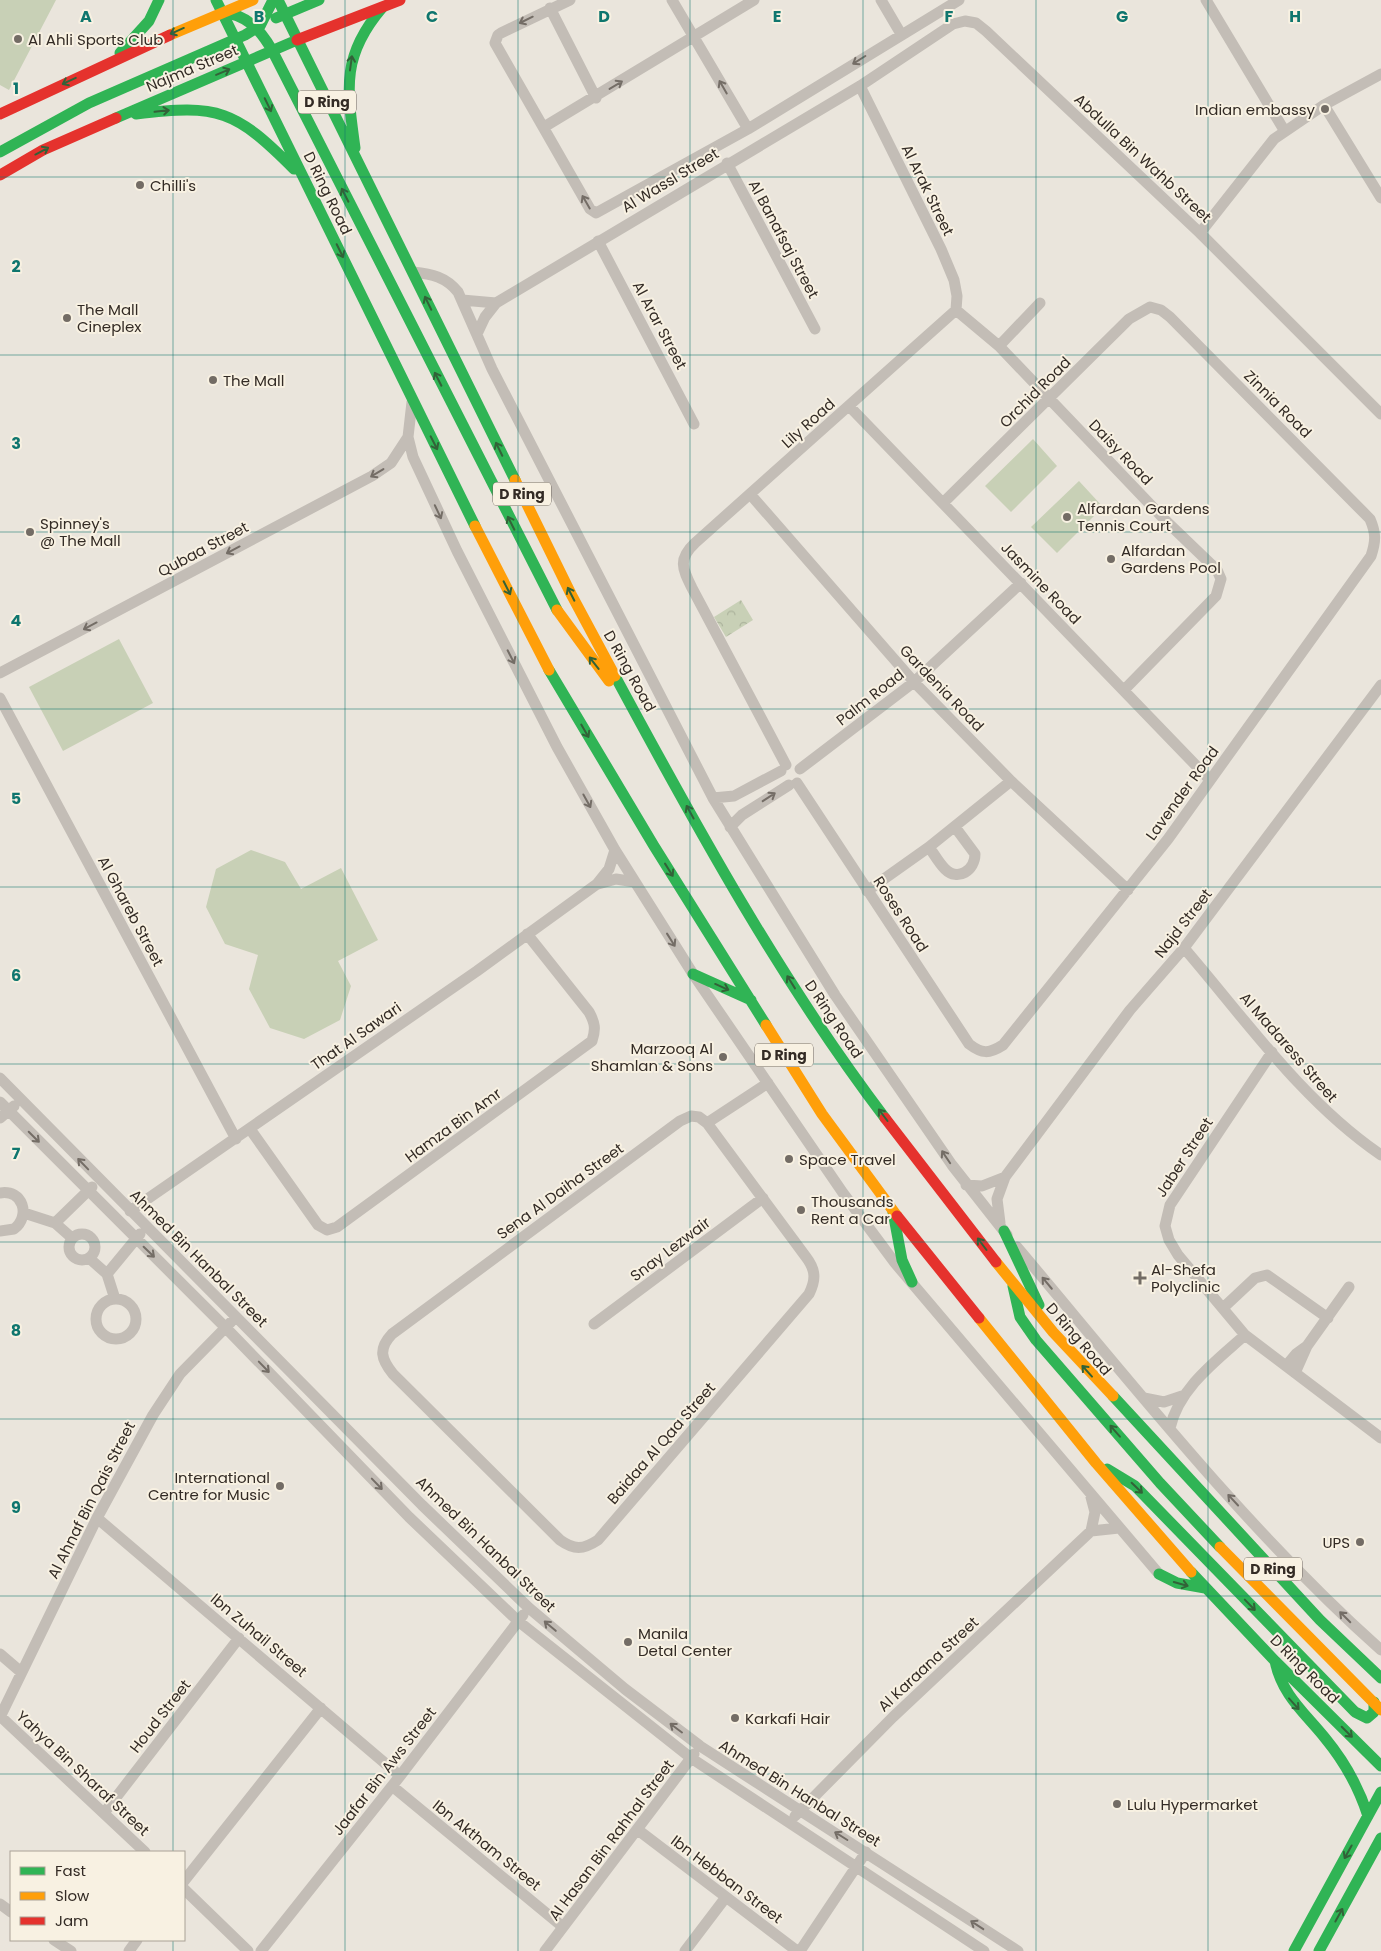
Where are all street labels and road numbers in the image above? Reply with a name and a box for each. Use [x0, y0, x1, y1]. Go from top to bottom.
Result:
street label: Najma Street [143, 39, 241, 97]
street label: Abdulla Bin Wahb Street [1070, 89, 1216, 227]
road number: D Ring [298, 90, 356, 114]
street label: Al Arak Street [897, 141, 959, 239]
street label: Al Wassl Street [618, 143, 722, 217]
street label: D Ring Road [299, 148, 357, 238]
street label: Al Banafsaj Street [744, 176, 824, 302]
street label: Al Arar Street [628, 277, 692, 373]
street label: Orchid Road [995, 352, 1075, 432]
street label: Zinnia Road [1240, 366, 1316, 442]
street label: Lily Road [777, 393, 839, 453]
street label: Daisy Road [1084, 415, 1158, 489]
road number: D Ring [493, 482, 551, 506]
street label: Qubaa Street [154, 516, 252, 582]
street label: Jasmine Road [996, 537, 1086, 629]
street label: D Ring Road [599, 626, 661, 716]
street label: Gardenia Road [895, 640, 989, 736]
street label: Palm Road [832, 664, 908, 730]
street label: Lavender Road [1141, 742, 1223, 844]
street label: Al Ghareb Street [93, 852, 169, 970]
street label: Roses Road [869, 872, 933, 956]
street label: Najd Street [1149, 884, 1217, 962]
street label: D Ring Road [800, 976, 868, 1062]
street label: Al Madaress Street [1235, 987, 1343, 1107]
street label: That Al Sawari [307, 997, 405, 1075]
road number: D Ring [755, 1044, 813, 1066]
street label: Hamza Bin Amr [400, 1083, 506, 1167]
street label: Jaber Street [1150, 1113, 1218, 1201]
street label: Sena Al Daiha Street [492, 1138, 628, 1244]
street label: Ahmed Bin Hanbal Street [125, 1184, 273, 1332]
street label: Snay Lezwair [626, 1212, 715, 1286]
street label: D Ring Road [1041, 1298, 1117, 1380]
street label: Baidaa Al Qaa Street [602, 1378, 720, 1508]
street label: Al Ahnaf Bin Qais Street [42, 1418, 140, 1582]
street label: Ahmed Bin Hanbal Street [411, 1471, 561, 1617]
road number: D Ring [1244, 1558, 1302, 1580]
street label: Ibn Zuhail Street [206, 1588, 312, 1682]
street label: Al Karaana Street [873, 1612, 983, 1716]
street label: D Ring Road [1266, 1630, 1344, 1708]
street label: Houd Street [125, 1675, 195, 1757]
street label: Jaafar Bin Aws Street [327, 1702, 441, 1840]
street label: Yahya Bin Sharaf Street [12, 1706, 154, 1840]
street label: Ahmed Bin Hanbal Street [715, 1735, 885, 1851]
street label: Al Hasan Bin Rahhal Street [543, 1755, 679, 1925]
street label: Ibn Aktham Street [428, 1795, 546, 1895]
street label: Ibn Hebban Street [667, 1830, 787, 1928]

